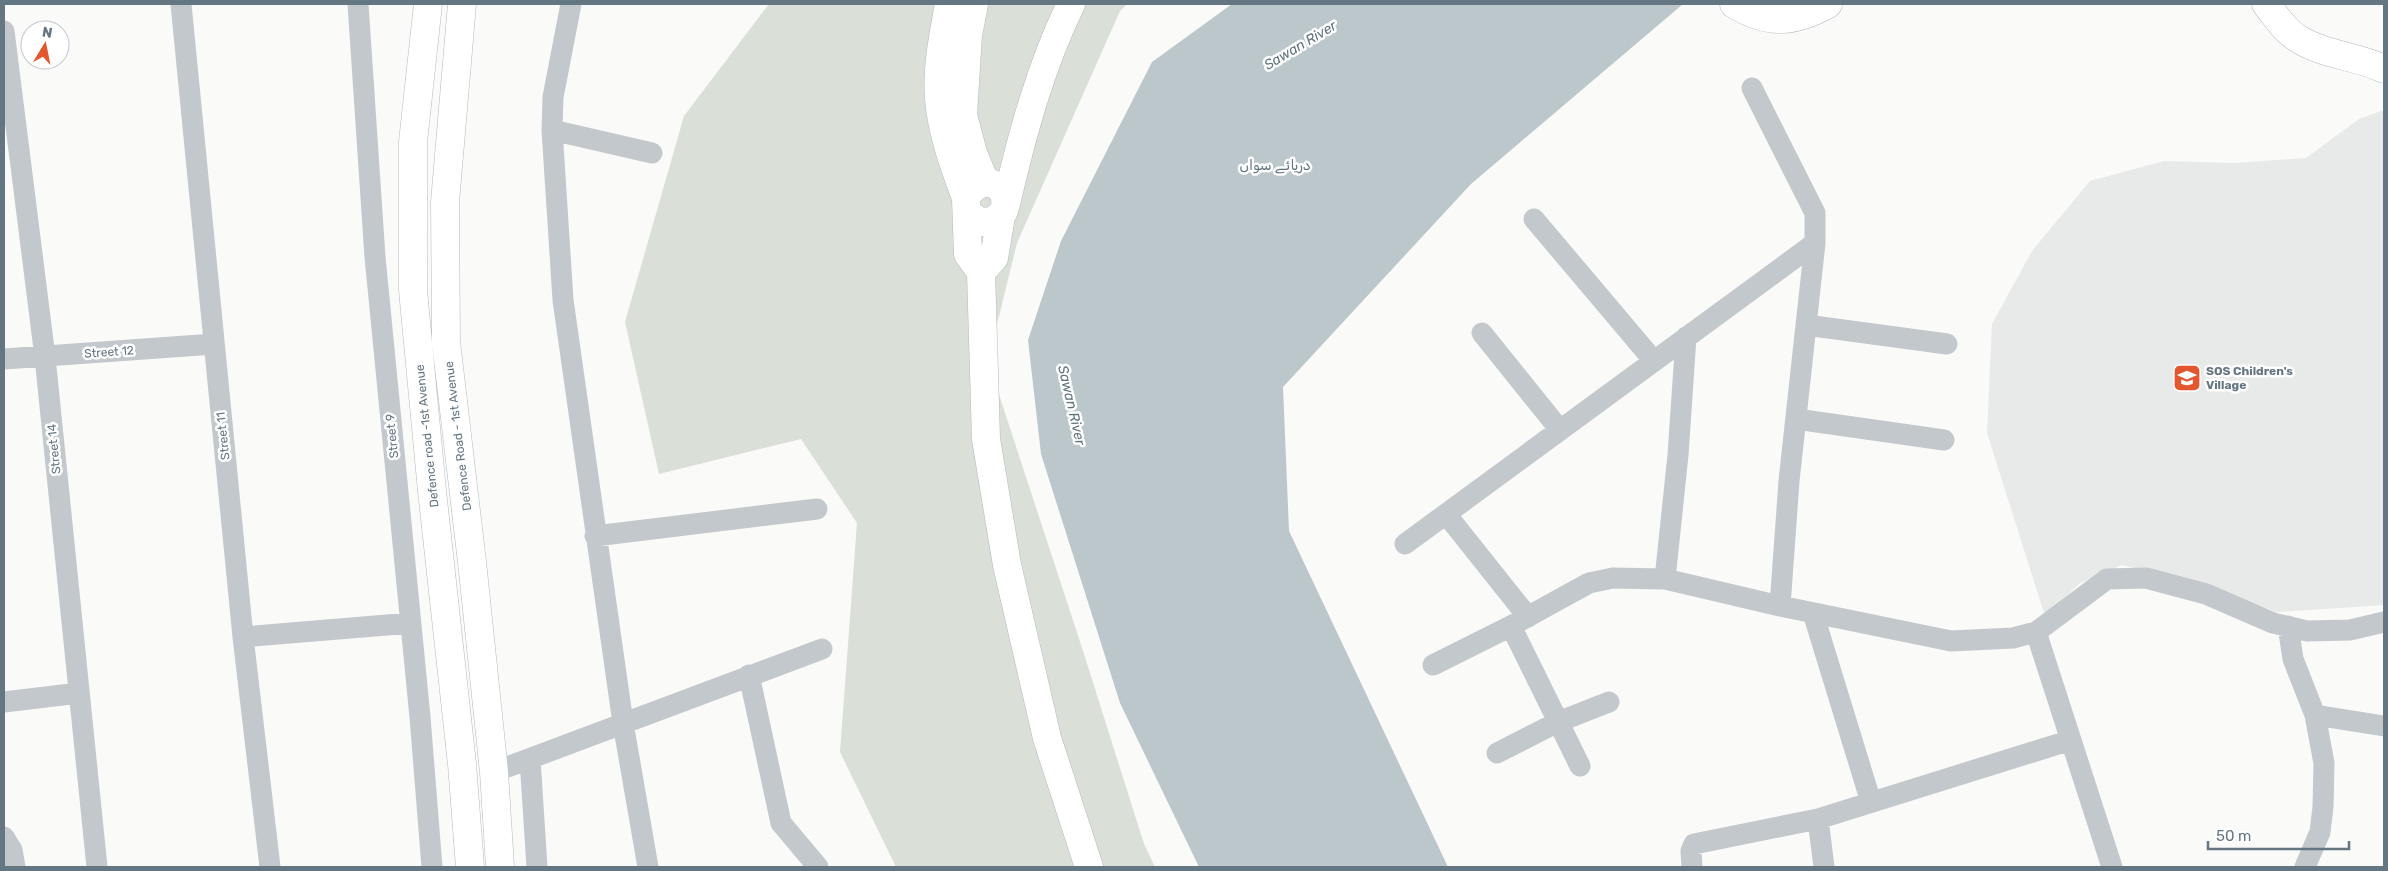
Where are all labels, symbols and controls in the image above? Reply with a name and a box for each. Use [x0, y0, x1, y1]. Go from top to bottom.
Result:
water label: Sawan River [1261, 17, 1340, 74]
north arrow [20, 20, 70, 70]
text: N [41, 23, 54, 42]
water label: دریائے سواں [1239, 157, 1311, 174]
street label: Street 12 [84, 343, 134, 361]
street label: Defence Road - 1st Avenue [442, 360, 474, 512]
water label: Sawan River [1054, 363, 1089, 447]
school or university icon: SOS Children's Village [2172, 363, 2202, 393]
street label: Defence road -1st Avenue [412, 364, 441, 508]
place label: SOS Children's Village [2206, 364, 2293, 392]
street label: Street 11 [214, 411, 232, 461]
street label: Street 9 [383, 413, 401, 459]
street label: Street 14 [44, 423, 64, 475]
scale bar [2208, 818, 2349, 850]
text: 50 m [2216, 827, 2251, 845]

